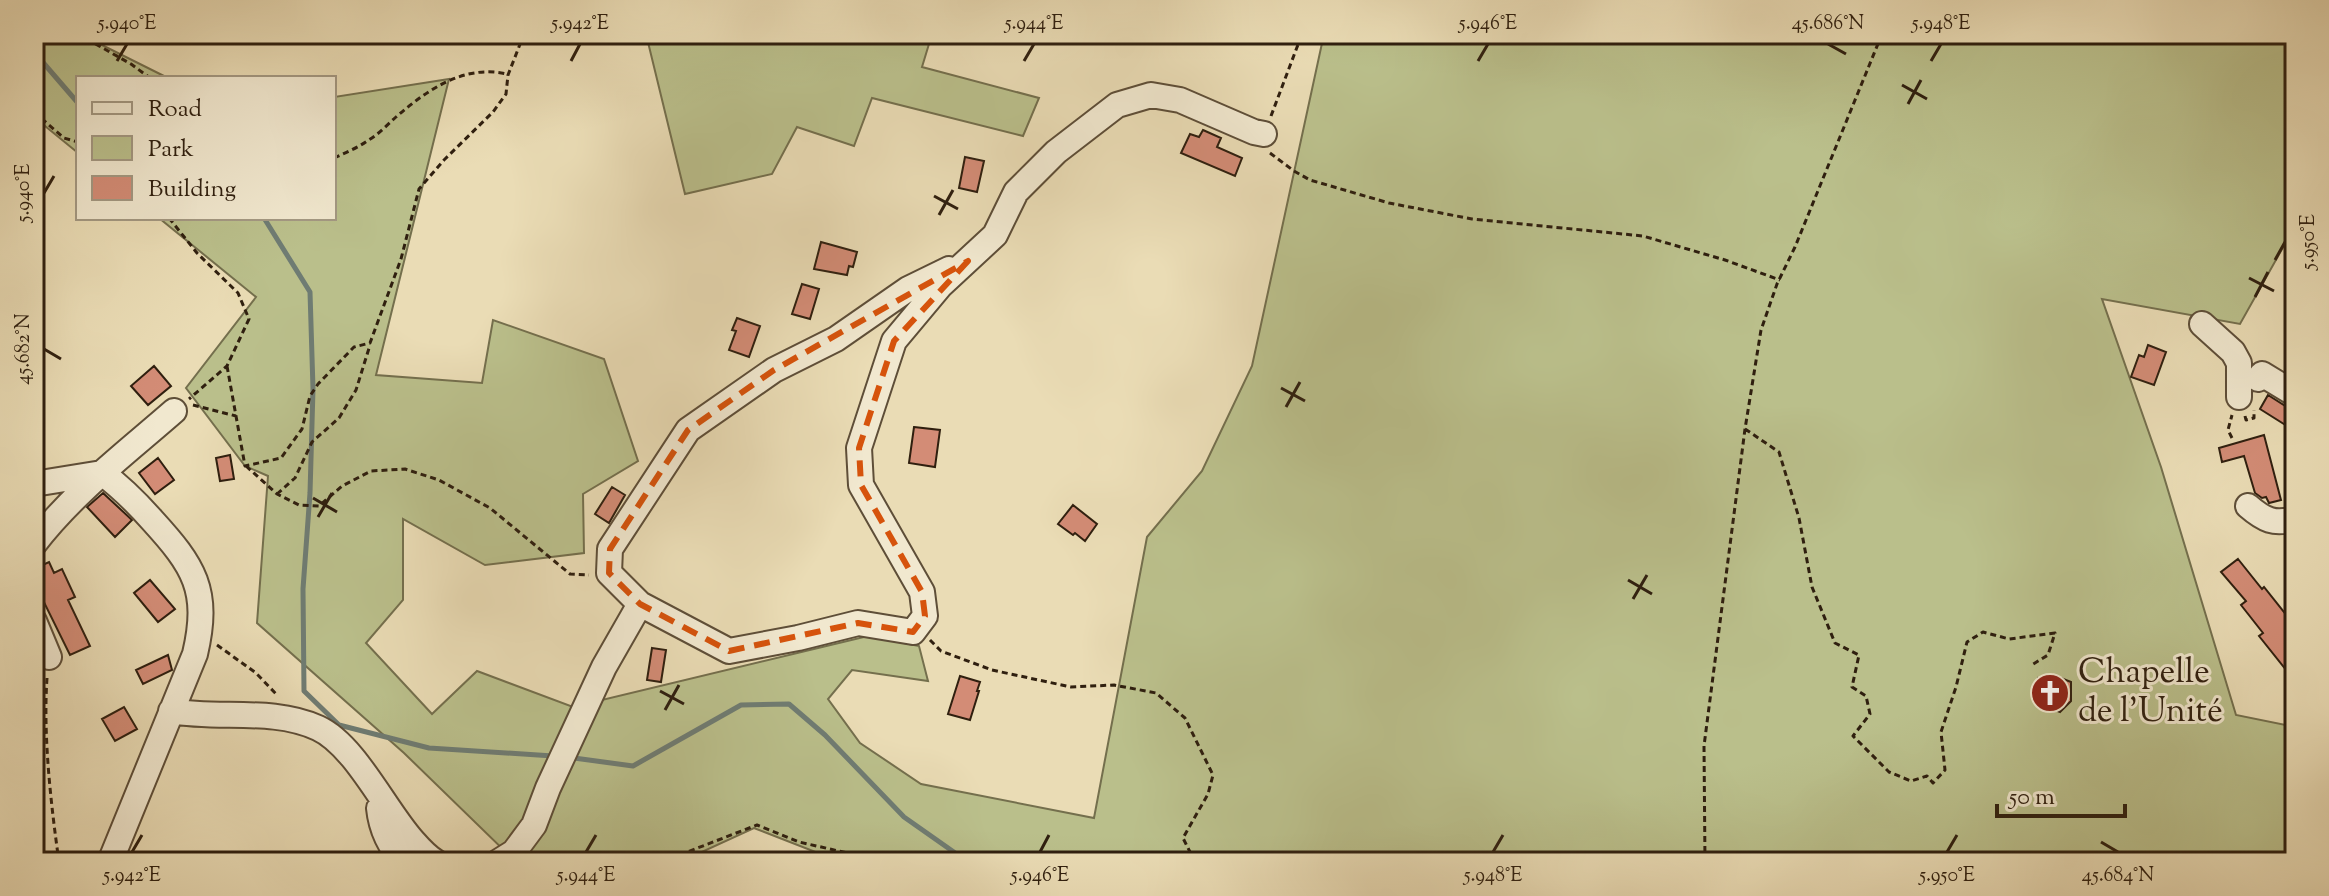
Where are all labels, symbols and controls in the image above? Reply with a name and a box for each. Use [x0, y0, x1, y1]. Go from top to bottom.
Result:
text: 5.940°E [97, 10, 156, 39]
text: 5.942°E [550, 10, 609, 39]
text: 5.944°E [1004, 10, 1063, 39]
text: 5.946°E [1458, 10, 1517, 39]
text: 45.686°N [1792, 10, 1864, 39]
text: 5.948°E [1911, 10, 1970, 39]
legend [76, 76, 336, 220]
text: Road [148, 93, 202, 127]
text: Park [148, 133, 194, 167]
text: 5.940°E [10, 164, 39, 223]
text: Building [148, 173, 237, 207]
text: 5.950°E [2295, 214, 2324, 271]
text: 45.682°N [10, 313, 39, 385]
place label: Chapelle de l'Unité [2078, 649, 2223, 737]
church icon: Chapelle de l'Unité [2029, 672, 2071, 714]
scale bar [1997, 768, 2125, 818]
text: 50 m [2007, 781, 2055, 815]
text: 5.942°E [102, 862, 161, 891]
text: 5.944°E [556, 862, 615, 891]
text: 5.946°E [1010, 862, 1069, 891]
text: 5.948°E [1463, 862, 1522, 891]
text: 5.950°E [1918, 862, 1975, 891]
text: 45.684°N [2082, 862, 2154, 891]

